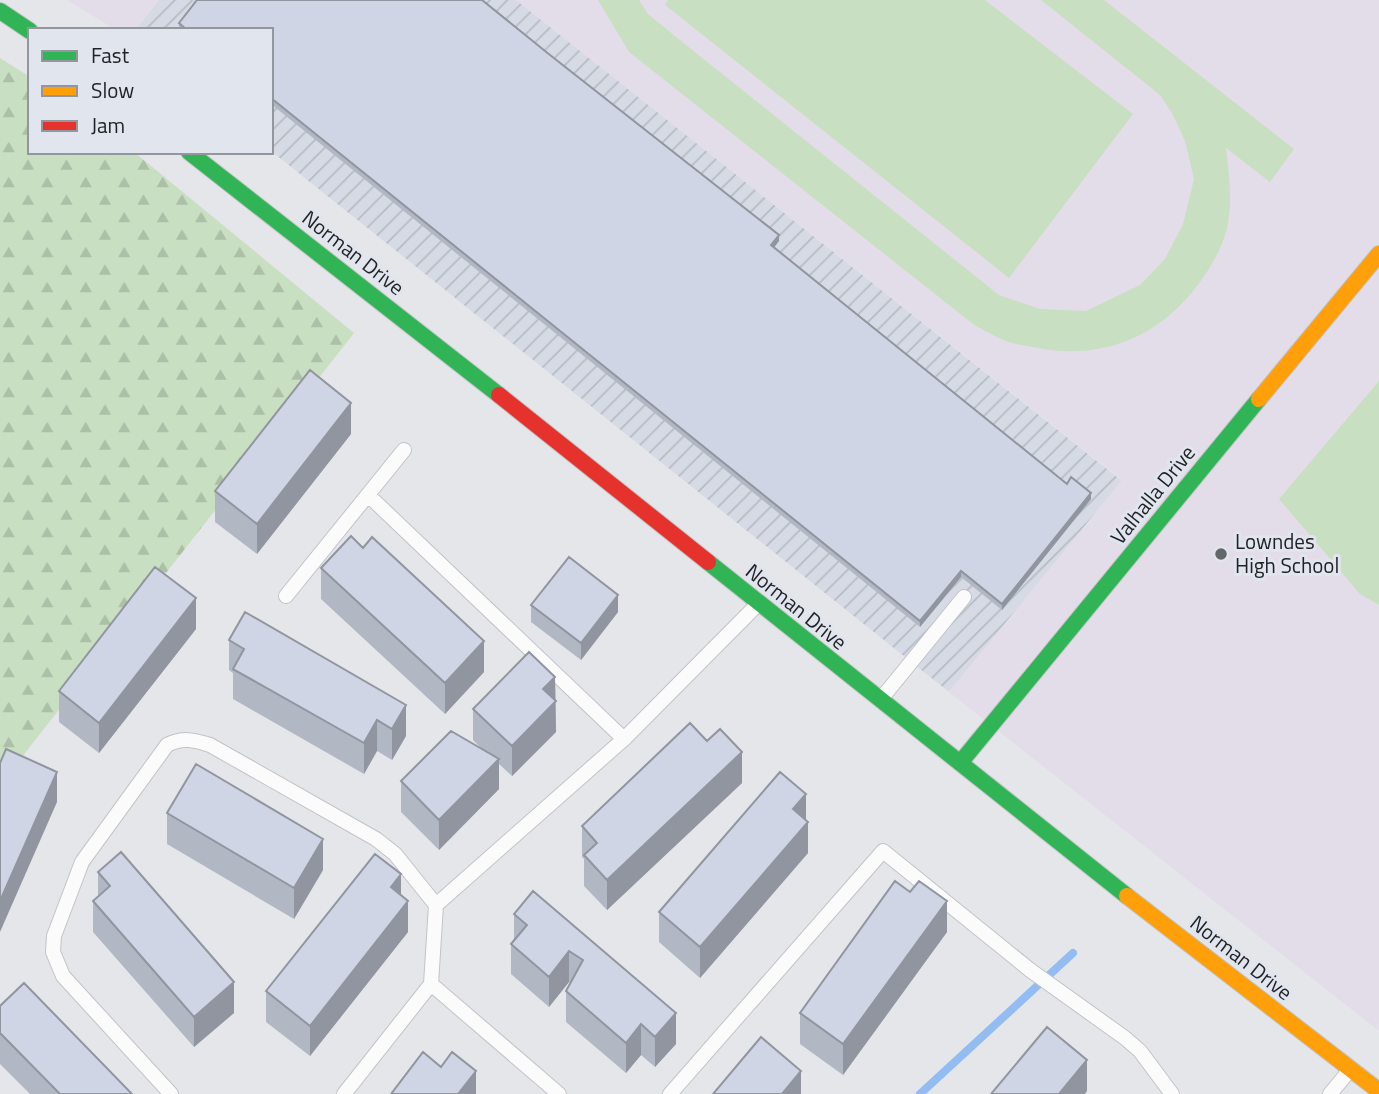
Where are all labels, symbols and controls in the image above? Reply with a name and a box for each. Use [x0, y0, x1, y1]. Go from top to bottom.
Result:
legend [28, 28, 273, 154]
text: Fast [91, 39, 130, 71]
text: Slow [91, 74, 134, 106]
text: Jam [91, 109, 125, 141]
street label: Norman Drive [296, 202, 412, 302]
street label: Valhalla Drive [1102, 438, 1202, 551]
place label: Lowndes High School [1235, 525, 1339, 581]
marker: Lowndes High School [1213, 546, 1229, 562]
street label: Norman Drive [739, 555, 854, 657]
street label: Norman Drive [1184, 907, 1300, 1007]

